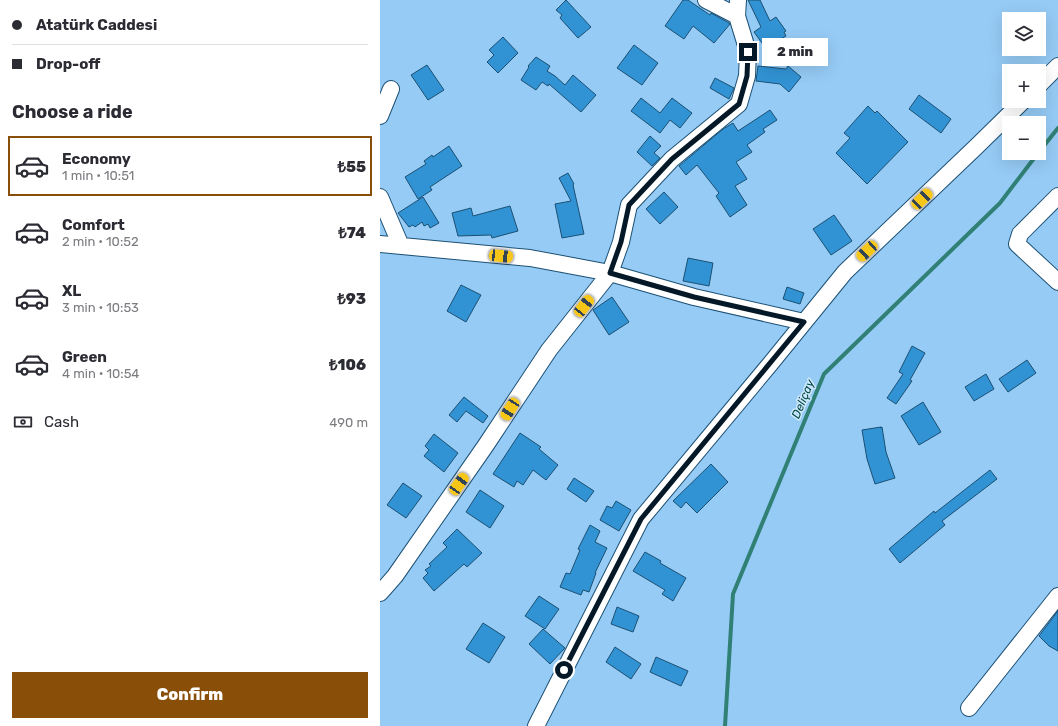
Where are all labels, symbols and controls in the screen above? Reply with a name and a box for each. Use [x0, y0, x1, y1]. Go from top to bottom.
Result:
map controls [1002, 12, 1046, 160]
button: layers [1002, 12, 1046, 56]
text: Atatürk Caddesi [36, 16, 157, 34]
callout: 2 min [762, 38, 828, 66]
route end [739, 43, 757, 61]
text: 2 min [777, 44, 813, 59]
text: Drop-off [36, 55, 100, 73]
button: + [1002, 64, 1046, 108]
text: Choose a ride [12, 101, 133, 123]
button: − [1002, 116, 1046, 160]
icon: car [14, 148, 50, 184]
text: Economy [62, 150, 131, 168]
text: ₺55 [337, 158, 366, 176]
text: 1 min · 10:51 [62, 168, 134, 183]
car [909, 186, 935, 212]
icon: car [14, 214, 50, 250]
text: Comfort [62, 216, 125, 234]
text: ₺74 [338, 224, 366, 242]
text: 2 min · 10:52 [62, 234, 139, 249]
car [854, 238, 880, 264]
car [488, 249, 514, 263]
icon: car [14, 280, 50, 316]
text: XL [62, 282, 81, 300]
text: ₺93 [337, 290, 366, 308]
car [572, 293, 596, 319]
text: 3 min · 10:53 [62, 300, 139, 315]
icon: car [14, 346, 50, 382]
text: Green [62, 348, 107, 366]
text: ₺106 [329, 356, 366, 374]
text: 4 min · 10:54 [62, 366, 139, 381]
water label: Deliçay [789, 377, 818, 421]
car [498, 396, 522, 422]
icon: cash [12, 411, 34, 433]
text: Cash [44, 413, 79, 431]
text: 490 m [329, 415, 368, 430]
car [447, 471, 471, 497]
route start [555, 661, 573, 679]
button: Confirm [12, 672, 368, 718]

